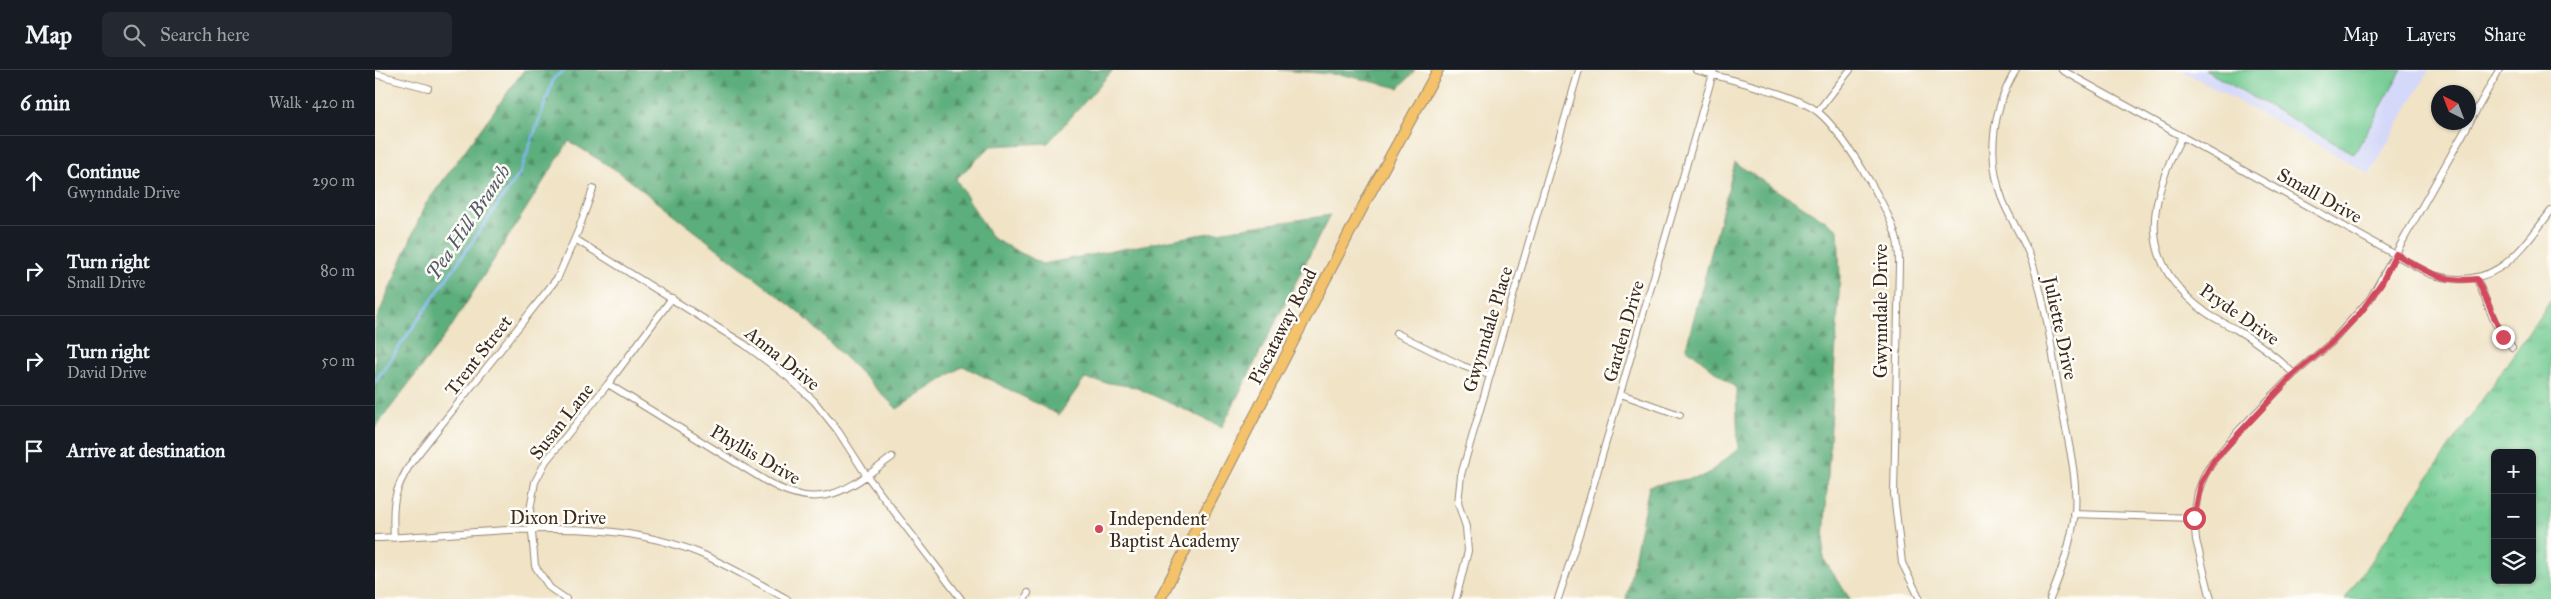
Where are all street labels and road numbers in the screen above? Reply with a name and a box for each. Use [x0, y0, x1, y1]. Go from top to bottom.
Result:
street label: Small Drive [2273, 163, 2366, 228]
street label: Gwynndale Drive [1869, 244, 1892, 378]
street label: Gwynndale Place [1457, 263, 1518, 395]
street label: Piscataway Road [1243, 264, 1322, 388]
street label: Juliette Drive [2037, 272, 2083, 382]
street label: Garden Drive [1598, 278, 1649, 385]
street label: Pryde Drive [2195, 279, 2284, 350]
street label: Trent Street [440, 310, 517, 400]
street label: Anna Drive [740, 321, 825, 396]
street label: Susan Lane [524, 378, 598, 464]
street label: Phyllis Drive [707, 419, 805, 490]
street label: Dixon Drive [510, 506, 606, 529]

